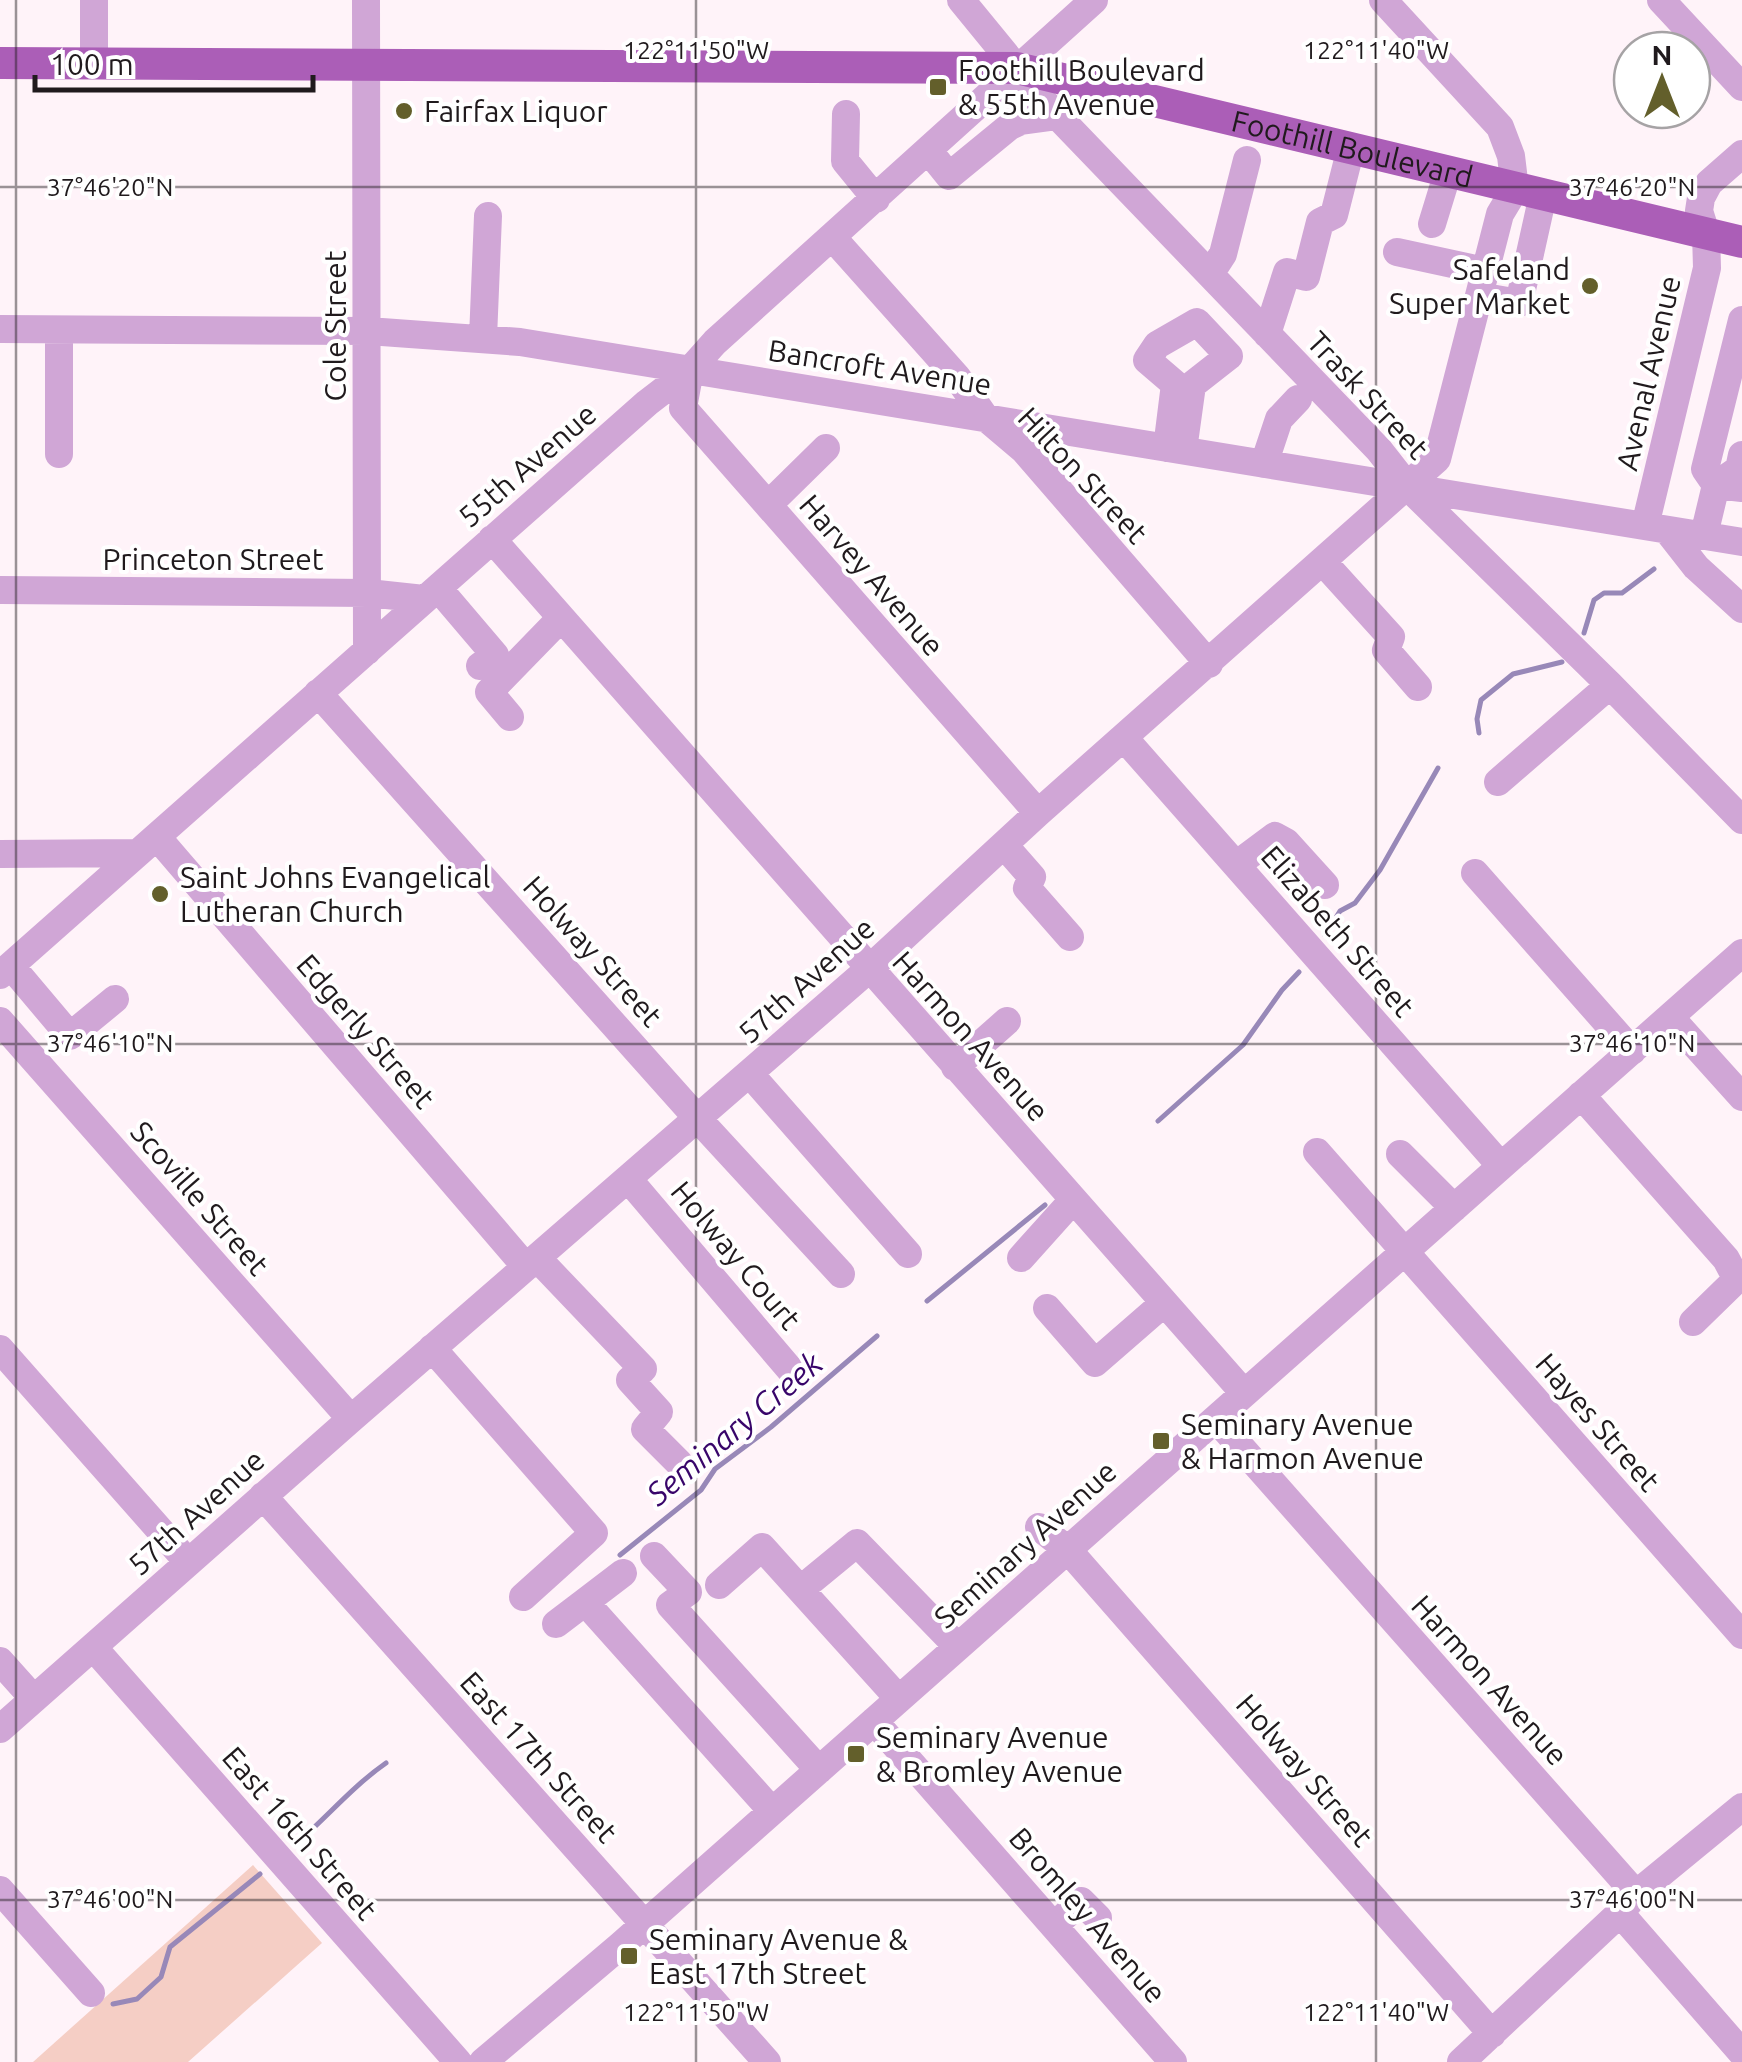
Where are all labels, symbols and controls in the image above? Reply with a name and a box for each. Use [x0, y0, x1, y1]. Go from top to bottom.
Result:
scale bar [35, 30, 312, 92]
north arrow [1612, 30, 1712, 130]
text: 122°11'50"W [623, 36, 769, 64]
text: 122°11'40"W [1303, 36, 1449, 64]
text: N [1652, 39, 1672, 70]
text: 100 m [50, 47, 134, 81]
place label: Foothill Boulevard & 55th Avenue [958, 53, 1205, 121]
marker: Foothill Boulevard & 55th Avenue [927, 76, 949, 98]
place label: Fairfax Liquor [424, 94, 608, 128]
marker: Fairfax Liquor [393, 100, 415, 122]
street label: Foothill Boulevard [1228, 103, 1476, 194]
text: 37°46'20"N [47, 173, 173, 201]
text: 37°46'20"N [1569, 173, 1695, 201]
street label: Cole Street [318, 250, 352, 401]
place label: Safeland Super Market [1389, 252, 1570, 320]
street label: Avenal Avenue [1609, 272, 1687, 474]
marker: Safeland Super Market [1579, 275, 1601, 297]
street label: Trask Street [1301, 324, 1436, 466]
street label: Bancroft Avenue [766, 333, 994, 401]
street label: 55th Avenue [451, 396, 603, 534]
street label: Hilton Street [1012, 400, 1155, 550]
street label: Harvey Avenue [793, 488, 951, 662]
street label: Princeton Street [102, 542, 324, 576]
street label: Elizabeth Street [1255, 839, 1421, 1023]
place label: Saint Johns Evangelical Lutheran Church [180, 860, 491, 928]
street label: Holway Street [517, 869, 669, 1033]
marker: Saint Johns Evangelical Lutheran Church [149, 883, 171, 905]
street label: 57th Avenue [731, 910, 881, 1050]
street label: Harmon Avenue [886, 944, 1056, 1128]
street label: Edgerly Street [290, 947, 442, 1115]
text: 37°46'10"N [47, 1029, 173, 1057]
text: 37°46'10"N [1569, 1029, 1695, 1057]
street label: Scoville Street [124, 1114, 276, 1282]
street label: Holway Court [664, 1174, 808, 1336]
water label: Seminary Creek [638, 1344, 829, 1512]
street label: Hayes Street [1529, 1346, 1667, 1498]
place label: Seminary Avenue & Harmon Avenue [1181, 1407, 1424, 1475]
marker: Seminary Avenue & Harmon Avenue [1150, 1430, 1172, 1452]
street label: 57th Avenue [121, 1442, 271, 1582]
street label: Seminary Avenue [927, 1454, 1123, 1634]
street label: Harmon Avenue [1405, 1588, 1575, 1772]
street label: East 17th Street [454, 1665, 624, 1849]
street label: Holway Street [1230, 1687, 1380, 1853]
place label: Seminary Avenue & Bromley Avenue [876, 1720, 1123, 1788]
street label: East 16th Street [216, 1740, 384, 1926]
marker: Seminary Avenue & Bromley Avenue [845, 1743, 867, 1765]
street label: Bromley Avenue [1003, 1821, 1173, 2009]
text: 37°46'00"N [47, 1885, 173, 1913]
text: 37°46'00"N [1569, 1885, 1695, 1913]
place label: Seminary Avenue & East 17th Street [649, 1922, 908, 1990]
marker: Seminary Avenue & East 17th Street [618, 1945, 640, 1967]
text: 122°11'50"W [623, 1998, 769, 2026]
text: 122°11'40"W [1303, 1998, 1449, 2026]

